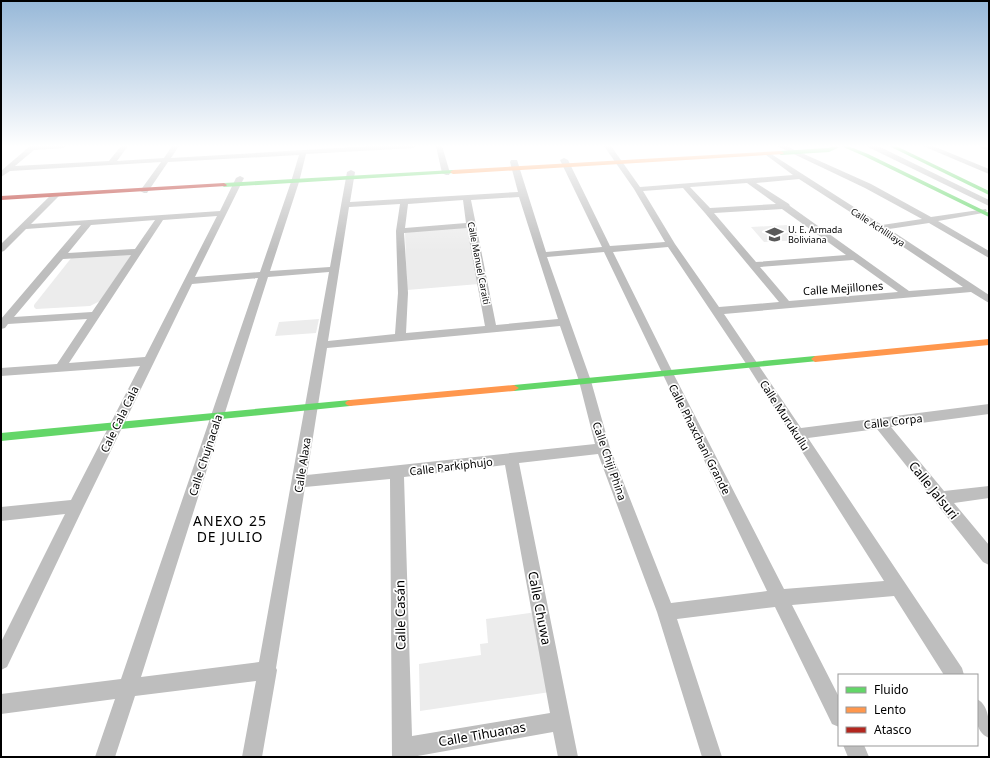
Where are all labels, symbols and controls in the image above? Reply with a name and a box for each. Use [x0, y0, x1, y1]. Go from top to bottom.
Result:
street label: Calle Achililaya [848, 205, 908, 249]
street label: Calle Manuel Caraiti [465, 220, 493, 306]
place label: U. E. Armada Boliviana [788, 223, 842, 246]
school or university icon: U. E. Armada Boliviana [765, 224, 785, 244]
street label: Calle Mejillones [802, 278, 884, 298]
street label: Calle Murukullu [757, 377, 813, 453]
street label: Calle Phaxchani Grande [666, 381, 734, 497]
street label: Cale Cala Cala [96, 383, 142, 455]
street label: Calle Corpa [863, 410, 923, 432]
street label: Calle Chujnacala [185, 412, 225, 498]
street label: Calle Chiji Phina [590, 420, 630, 502]
street label: Calle Alaxa [290, 436, 314, 494]
street label: Calle Parkiphujo [408, 453, 494, 479]
street label: Calle Jalsuri [905, 457, 963, 523]
district label: ANEXO 25 DE JULIO [193, 511, 267, 546]
street label: Calle Chuwa [524, 570, 556, 646]
street label: Calle Casán [390, 580, 410, 650]
legend [838, 674, 978, 746]
text: Fluido [874, 681, 908, 698]
text: Lento [874, 701, 906, 718]
street label: Calle Tihuanas [437, 717, 527, 751]
text: Atasco [874, 721, 912, 738]

